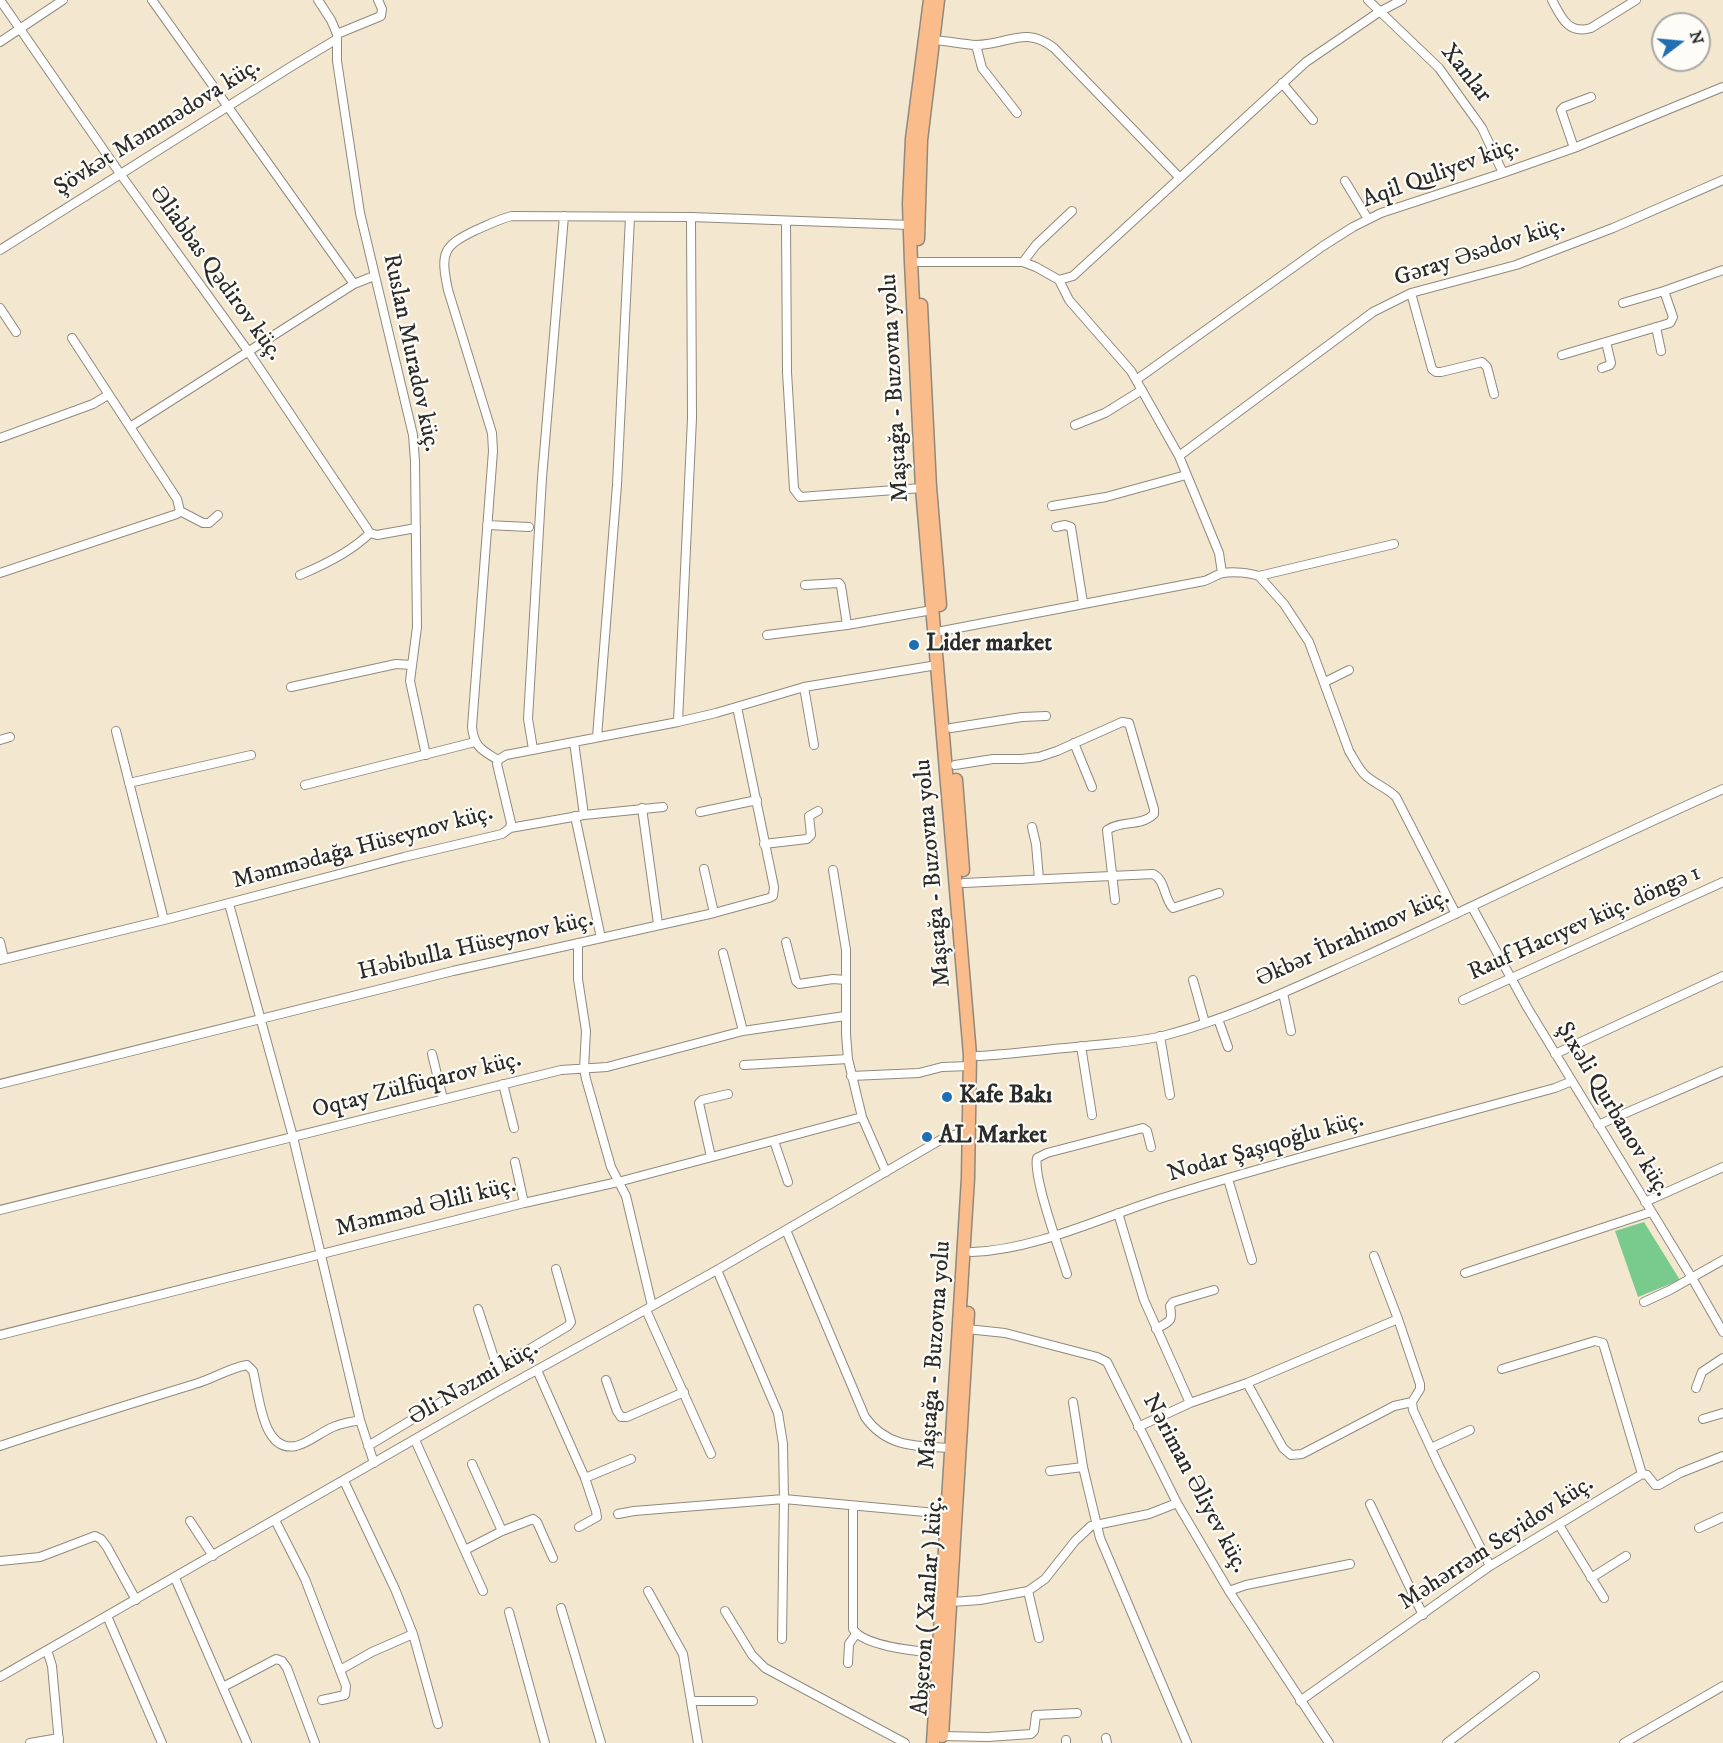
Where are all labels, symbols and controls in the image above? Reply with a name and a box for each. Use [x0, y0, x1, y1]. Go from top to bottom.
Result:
north arrow [1651, 12, 1711, 72]
text: N [1685, 29, 1708, 47]
street label: Xanlar [1433, 39, 1497, 109]
street label: Şövkət Məmmədova küç. [49, 53, 267, 203]
street label: Aqil Quliyev küç. [1359, 132, 1523, 216]
street label: Əliabbas Qədirov küç. [142, 181, 288, 367]
street label: Gəray Əsədov küç. [1391, 212, 1569, 294]
street label: Ruslan Muradov küç. [375, 251, 445, 455]
street label: Maştağa - Buzovna yolu [876, 273, 916, 503]
place label: Lider market [926, 631, 1052, 659]
marker: Lider market [907, 638, 921, 652]
street label: Maştağa - Buzovna yolu [910, 758, 958, 988]
street label: Məmmədağa Hüseynov küç. [230, 799, 496, 897]
street label: Rauf Hacıyev küç. döngə 1 [1464, 860, 1706, 988]
street label: Əkbər İbrahimov küç. [1252, 883, 1454, 995]
street label: Həbibulla Hüseynov küç. [355, 906, 597, 988]
street label: Şıxəli Qurbanov küç. [1548, 1017, 1676, 1203]
street label: Oqtay Zülfüqarov küç. [310, 1046, 524, 1126]
place label: Kafe Bakı [959, 1083, 1052, 1111]
marker: Kafe Bakı [940, 1090, 954, 1104]
street label: Nodar Şaşıqoğlu küç. [1165, 1106, 1367, 1190]
place label: AL Market [939, 1123, 1047, 1151]
marker: AL Market [920, 1130, 934, 1144]
street label: Məmməd Əlili küç. [333, 1172, 519, 1244]
street label: Maştağa - Buzovna yolu [914, 1240, 958, 1470]
street label: Əli Nəzmi küç. [404, 1335, 544, 1433]
street label: Nəriman Əliyev küç. [1135, 1390, 1253, 1578]
street label: Məhərrəm Seyidov küç. [1394, 1470, 1600, 1618]
street label: Abşeron ( Xanlar ) küç. [907, 1495, 951, 1717]

